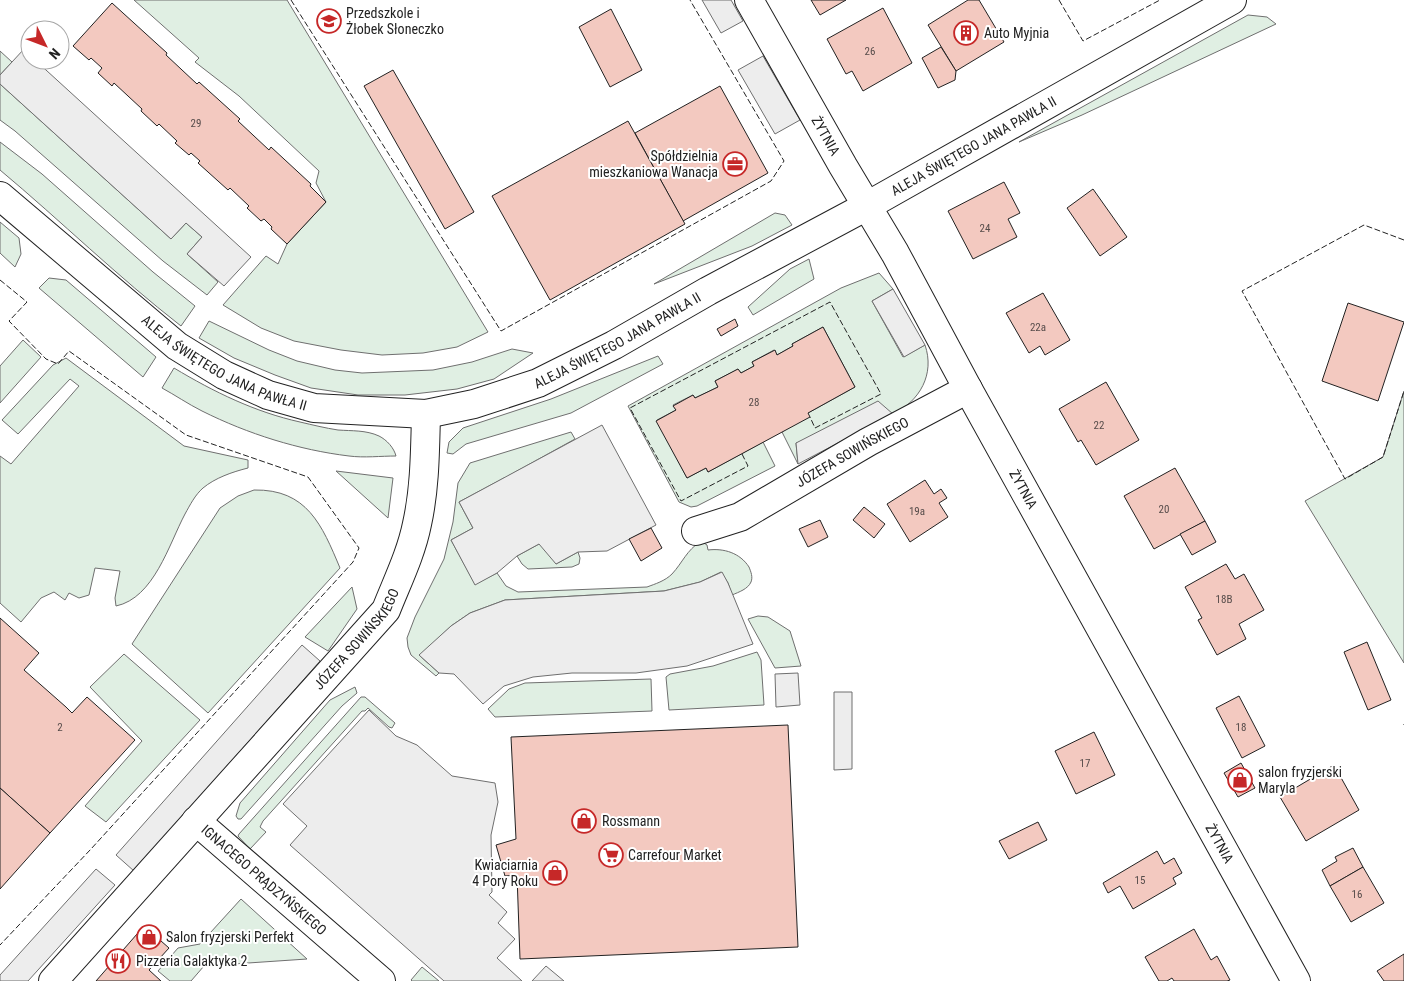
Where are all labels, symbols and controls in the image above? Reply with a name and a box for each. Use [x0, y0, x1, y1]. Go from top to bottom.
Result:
place label: Przedszkole i Żłobek Słoneczko [346, 5, 444, 37]
school or university icon: Przedszkole i Żłobek Słoneczko [316, 8, 342, 34]
north arrow [20, 20, 70, 70]
building icon: Auto Myjnia [953, 20, 979, 46]
place label: Auto Myjnia [984, 25, 1049, 41]
text: N [46, 45, 63, 62]
house number: 26 [865, 45, 875, 58]
street label: ALEJA ŚWIĘTEGO JANA PAWŁA II [888, 93, 1059, 199]
street label: ŻYTNIA [808, 113, 843, 158]
house number: 29 [191, 117, 201, 130]
place label: Spółdzielnia mieszkaniowa Wanacja [589, 148, 718, 180]
office icon: Spółdzielnia mieszkaniowa Wanacja [722, 151, 748, 177]
house number: 24 [980, 222, 991, 235]
street label: ALEJA ŚWIĘTEGO JANA PAWŁA II [531, 289, 704, 392]
street label: ALEJA ŚWIĘTEGO JANA PAWŁA II [139, 312, 309, 414]
house number: 22a [1030, 321, 1046, 334]
house number: 28 [749, 396, 759, 409]
street label: JÓZEFA SOWIŃSKIEGO [793, 414, 911, 490]
house number: 22 [1094, 419, 1104, 432]
street label: ŻYTNIA [1006, 467, 1041, 512]
house number: 20 [1159, 503, 1169, 516]
house number: 19a [909, 505, 925, 518]
street label: JÓZEFA SOWIŃSKIEGO [311, 586, 402, 693]
house number: 18B [1216, 593, 1232, 606]
house number: 2 [57, 721, 63, 734]
house number: 18 [1236, 721, 1246, 734]
house number: 17 [1080, 757, 1090, 770]
place label: salon fryzjerski Maryla [1258, 764, 1342, 796]
shop icon: salon fryzjerski Maryla [1227, 767, 1253, 793]
shop icon: Rossmann [571, 808, 597, 834]
place label: Rossmann [602, 813, 660, 829]
street label: IGNACEGO PRĄDZYŃSKIEGO [198, 821, 330, 938]
street label: ŻYTNIA [1202, 821, 1237, 866]
supermarket icon: Carrefour Market [598, 842, 624, 868]
place label: Carrefour Market [628, 847, 722, 863]
place label: Kwiaciarnia 4 Pory Roku [472, 857, 538, 889]
shop icon: Kwiaciarnia 4 Pory Roku [542, 860, 568, 886]
house number: 15 [1135, 874, 1145, 887]
house number: 16 [1352, 888, 1362, 901]
shop icon: Salon fryzjerski Perfekt [136, 924, 162, 950]
place label: Salon fryzjerski Perfekt [166, 929, 294, 945]
restaurant icon: Pizzeria Galaktyka 2 [105, 948, 131, 974]
place label: Pizzeria Galaktyka 2 [136, 953, 248, 969]

